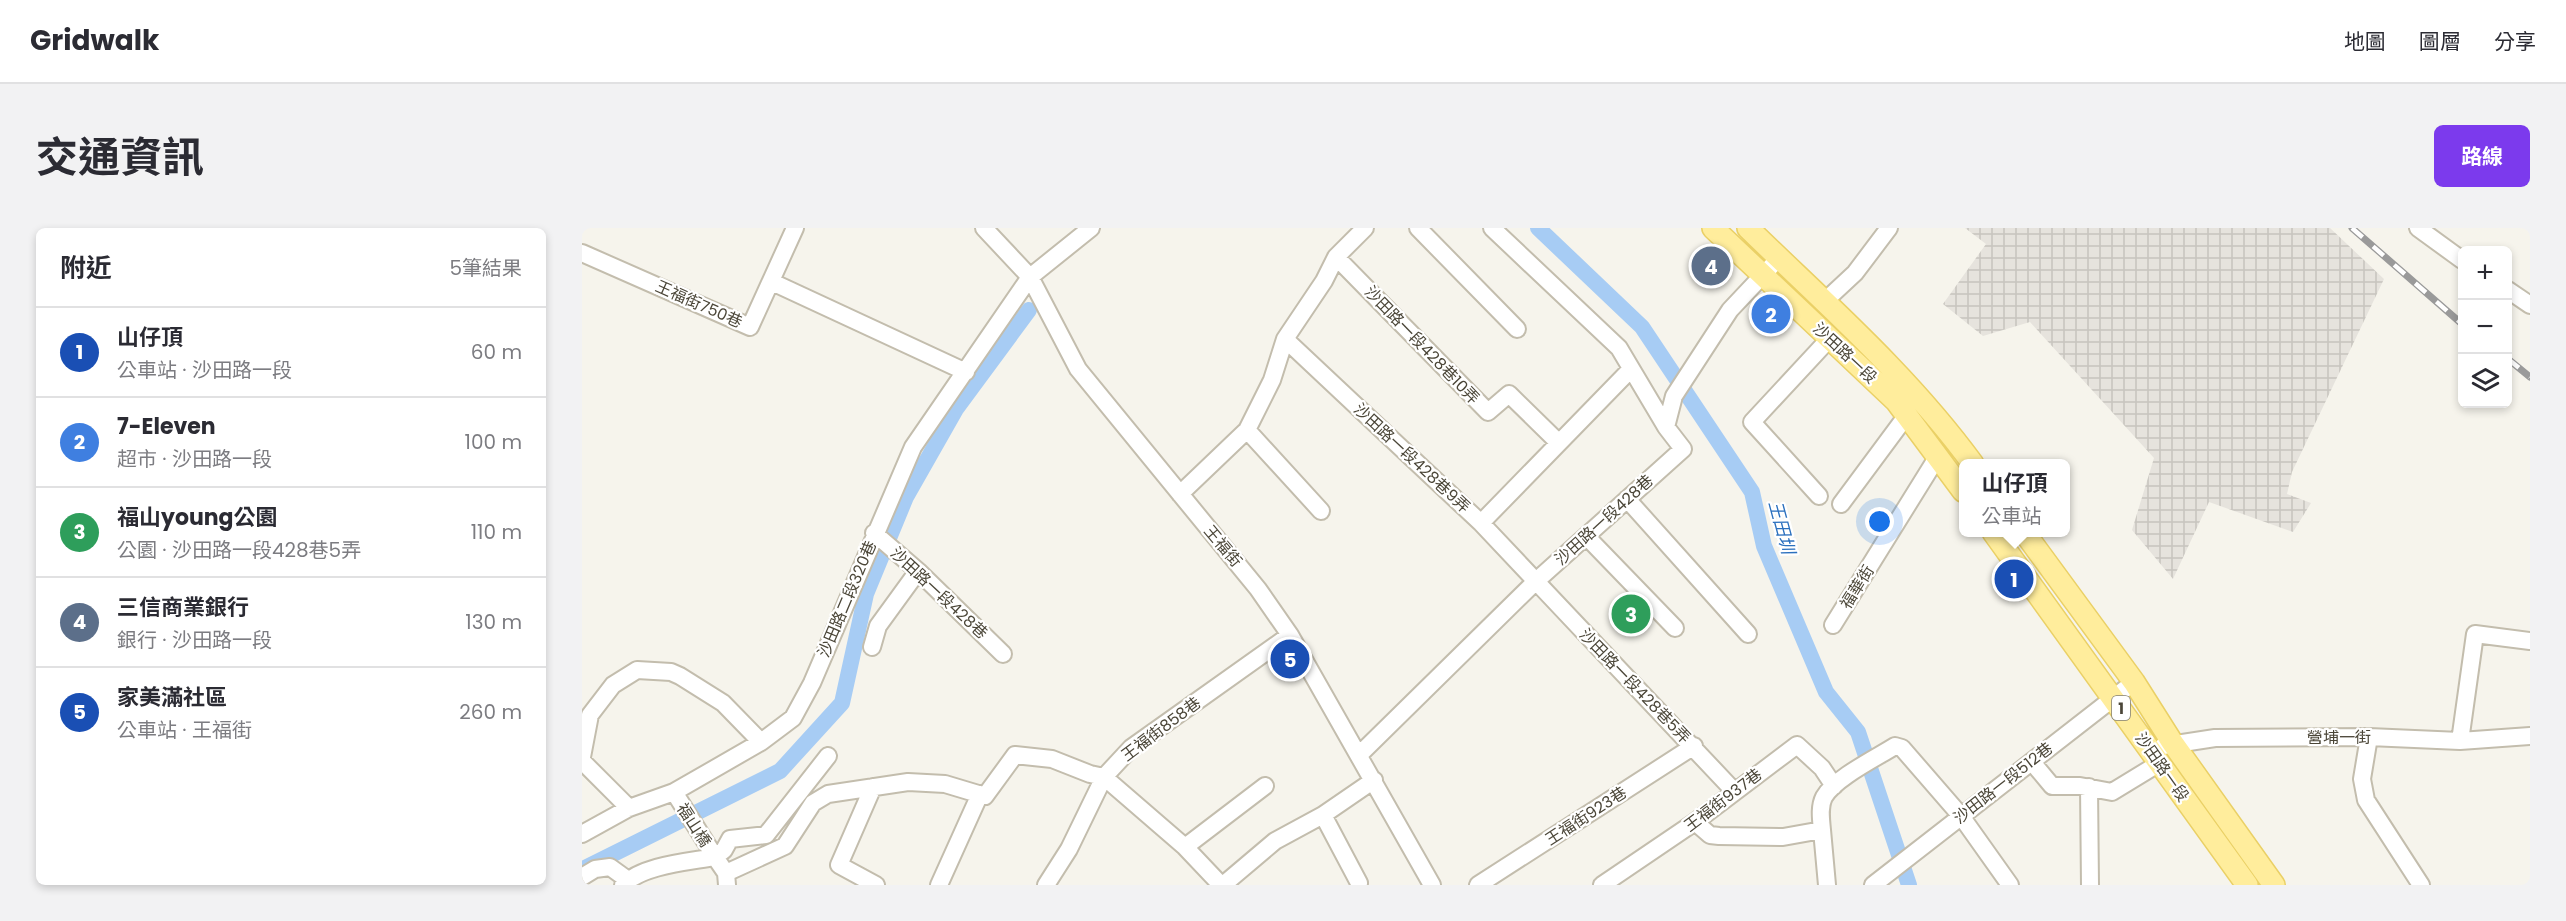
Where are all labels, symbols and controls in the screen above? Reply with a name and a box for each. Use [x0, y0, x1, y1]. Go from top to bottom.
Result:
text: Gridwalk [30, 21, 159, 60]
text: 地圖 [2344, 27, 2386, 56]
text: 圖層 [2419, 27, 2461, 56]
text: 分享 [2494, 27, 2536, 56]
button: 路線 [2434, 125, 2530, 187]
text: 交通資訊 [36, 128, 204, 187]
pin: 4 [1692, 243, 1730, 288]
map controls [2458, 246, 2512, 408]
button: + [2458, 246, 2512, 300]
text: 附近 [60, 250, 112, 286]
text: 5筆結果 [449, 254, 522, 282]
street label: 王福街750巷 [652, 275, 746, 333]
street label: 沙田路一段428巷10弄 [1359, 281, 1485, 409]
pin: 2 [1752, 292, 1790, 337]
button: − [2458, 300, 2512, 354]
street label: 沙田路一段 [1808, 317, 1882, 389]
text: 山仔頂 [117, 322, 183, 353]
text: 1 [76, 338, 83, 366]
text: 60 m [471, 338, 522, 366]
button: layers [2458, 354, 2512, 408]
text: 公車站 · 沙田路一段 [117, 356, 292, 384]
street label: 沙田路一段428巷9弄 [1349, 398, 1475, 518]
text: 7-Eleven [117, 411, 216, 442]
text: 2 [74, 428, 85, 456]
text: 100 m [465, 428, 522, 456]
text: 超市 · 沙田路一段 [117, 445, 272, 473]
popup [1959, 459, 2070, 537]
text: 山仔頂 [1981, 468, 2048, 499]
street label: 沙田路一段428巷 [1550, 470, 1658, 570]
water label: 王田圳 [1763, 498, 1802, 559]
text: 福山young公園 [117, 502, 278, 533]
text: 公車站 [1981, 502, 2041, 530]
your location [1865, 507, 1894, 536]
text: 3 [73, 518, 86, 546]
text: 110 m [471, 518, 522, 546]
street label: 王福街 [1199, 520, 1247, 572]
text: 公園 · 沙田路一段428巷5弄 [117, 536, 361, 564]
street label: 沙田路二段320巷 [812, 537, 882, 661]
street label: 沙田路一段428巷 [885, 542, 993, 644]
pin: 1 [1994, 556, 2034, 602]
street label: 福華街 [1835, 561, 1879, 613]
text: 三信商業銀行 [117, 592, 249, 623]
pin: 3 [1612, 592, 1650, 636]
text: 4 [73, 608, 86, 636]
text: 130 m [465, 608, 522, 636]
street label: 沙田路一段428巷5弄 [1574, 624, 1696, 748]
text: 銀行 · 沙田路一段 [117, 626, 272, 654]
pin: 5 [1270, 636, 1310, 682]
text: 家美滿社區 [117, 682, 227, 713]
street label: 王福街858巷 [1116, 691, 1206, 767]
road number: 1 [2112, 696, 2130, 720]
text: 5 [73, 698, 86, 726]
text: 260 m [459, 698, 522, 726]
text: 公車站 · 王福街 [117, 716, 252, 744]
street label: 營埔一街 [2307, 726, 2371, 749]
street label: 沙田路一段 [2130, 728, 2194, 806]
street label: 沙田路一段512巷 [1948, 737, 2058, 829]
street label: 王福街937巷 [1679, 763, 1767, 837]
street label: 王福街923巷 [1541, 781, 1631, 851]
street label: 福山橋 [671, 799, 717, 851]

